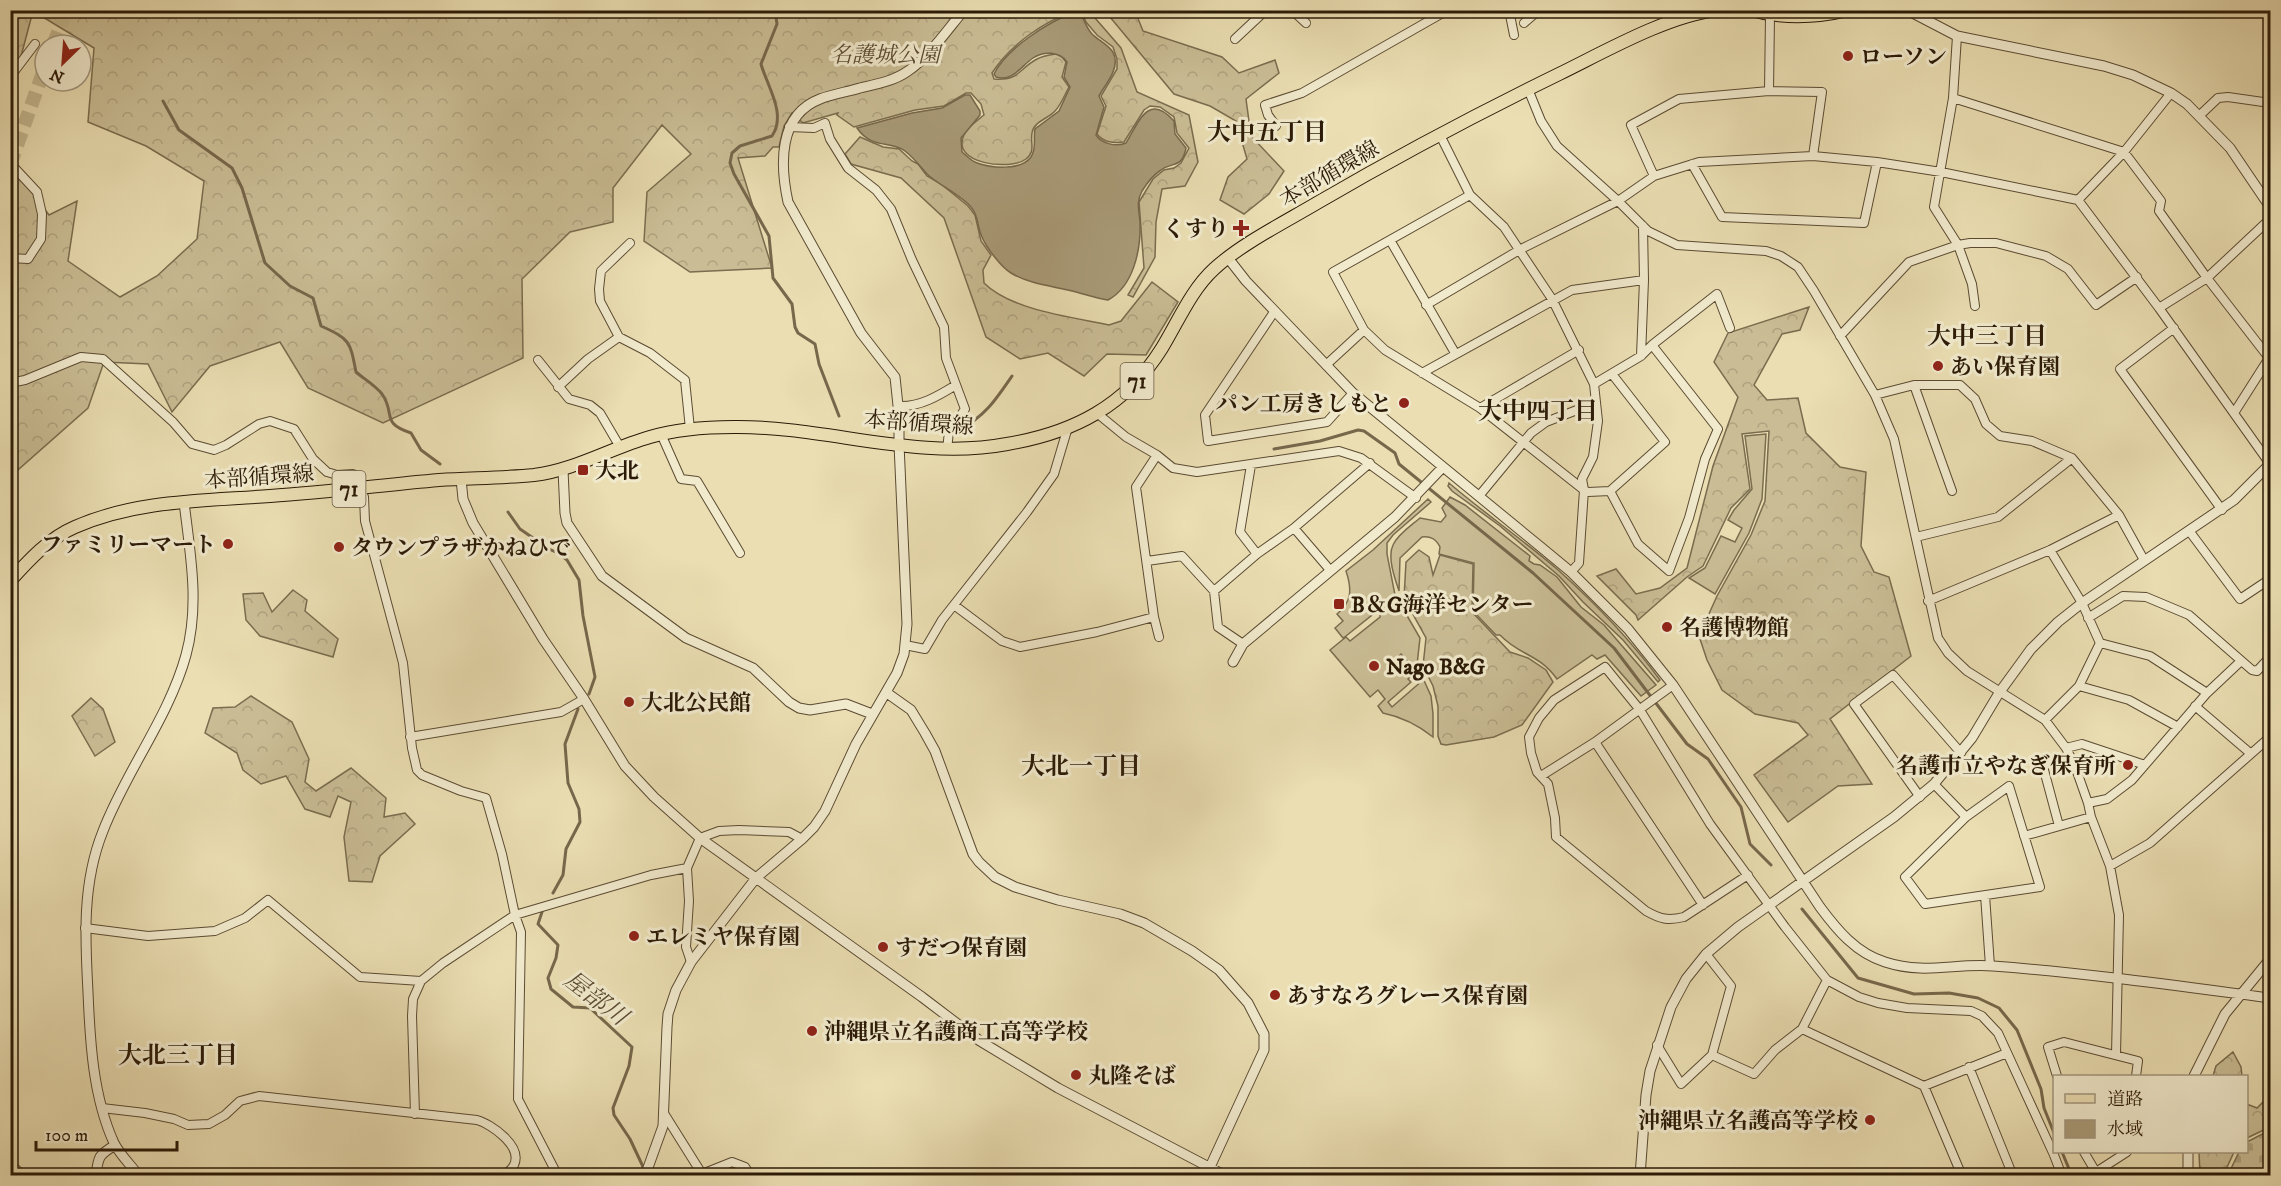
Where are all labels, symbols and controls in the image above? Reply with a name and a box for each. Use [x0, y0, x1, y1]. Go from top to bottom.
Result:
north arrow [33, 33, 93, 93]
park label: 名護城公園 [830, 42, 943, 69]
place label: ローソン [1860, 44, 1947, 71]
marker: ローソン [1841, 49, 1855, 63]
text: N [47, 64, 67, 88]
district label: 大中五丁目 [1207, 118, 1327, 148]
street label: 本部循環線 [1275, 135, 1384, 213]
place label: くすり [1163, 216, 1229, 243]
marker: くすり [1234, 221, 1248, 235]
district label: 大中三丁目 [1927, 322, 2047, 352]
place label: あい保育園 [1950, 354, 2060, 381]
marker: あい保育園 [1931, 359, 1945, 373]
road number: 71 [1120, 363, 1154, 399]
place label: パン工房きしもと [1216, 391, 1392, 418]
marker: パン工房きしもと [1397, 396, 1411, 410]
district label: 大中四丁目 [1478, 397, 1598, 427]
street label: 本部循環線 [863, 406, 975, 441]
place label: 大北 [595, 458, 639, 485]
street label: 本部循環線 [203, 460, 315, 495]
marker: 大北 [576, 463, 590, 477]
road number: 71 [332, 471, 366, 507]
place label: ファミリーマート [40, 532, 216, 559]
place label: タウンプラザかねひで [351, 535, 571, 562]
marker: ファミリーマート [221, 537, 235, 551]
marker: タウンプラザかねひで [332, 540, 346, 554]
place label: B＆G海洋センター [1351, 592, 1533, 619]
marker: B＆G海洋センター [1332, 597, 1346, 611]
place label: 名護博物館 [1679, 615, 1789, 642]
marker: 名護博物館 [1660, 620, 1674, 634]
place label: Nago B&G [1386, 654, 1486, 681]
marker: Nago B&G [1367, 659, 1381, 673]
place label: 大北公民館 [641, 690, 751, 717]
marker: 大北公民館 [622, 695, 636, 709]
district label: 大北一丁目 [1021, 752, 1141, 782]
place label: 名護市立やなぎ保育所 [1896, 753, 2116, 780]
marker: 名護市立やなぎ保育所 [2121, 758, 2135, 772]
place label: エレミヤ保育園 [646, 924, 800, 951]
marker: エレミヤ保育園 [627, 929, 641, 943]
place label: すだつ保育園 [895, 935, 1027, 962]
marker: すだつ保育園 [876, 940, 890, 954]
water label: 屋部川 [558, 965, 636, 1034]
place label: あすなろグレース保育園 [1287, 983, 1528, 1010]
marker: あすなろグレース保育園 [1268, 988, 1282, 1002]
place label: 沖縄県立名護商工高等学校 [824, 1019, 1088, 1046]
marker: 沖縄県立名護商工高等学校 [805, 1024, 819, 1038]
district label: 大北三丁目 [118, 1041, 238, 1071]
place label: 丸隆そば [1088, 1063, 1176, 1090]
marker: 丸隆そば [1069, 1068, 1083, 1082]
legend [2053, 1075, 2248, 1153]
text: 道路 [2107, 1089, 2143, 1111]
place label: 沖縄県立名護高等学校 [1638, 1108, 1858, 1135]
marker: 沖縄県立名護高等学校 [1863, 1113, 1877, 1127]
scale bar [36, 1114, 177, 1152]
text: 水域 [2107, 1119, 2143, 1141]
text: 100 m [45, 1125, 88, 1147]

